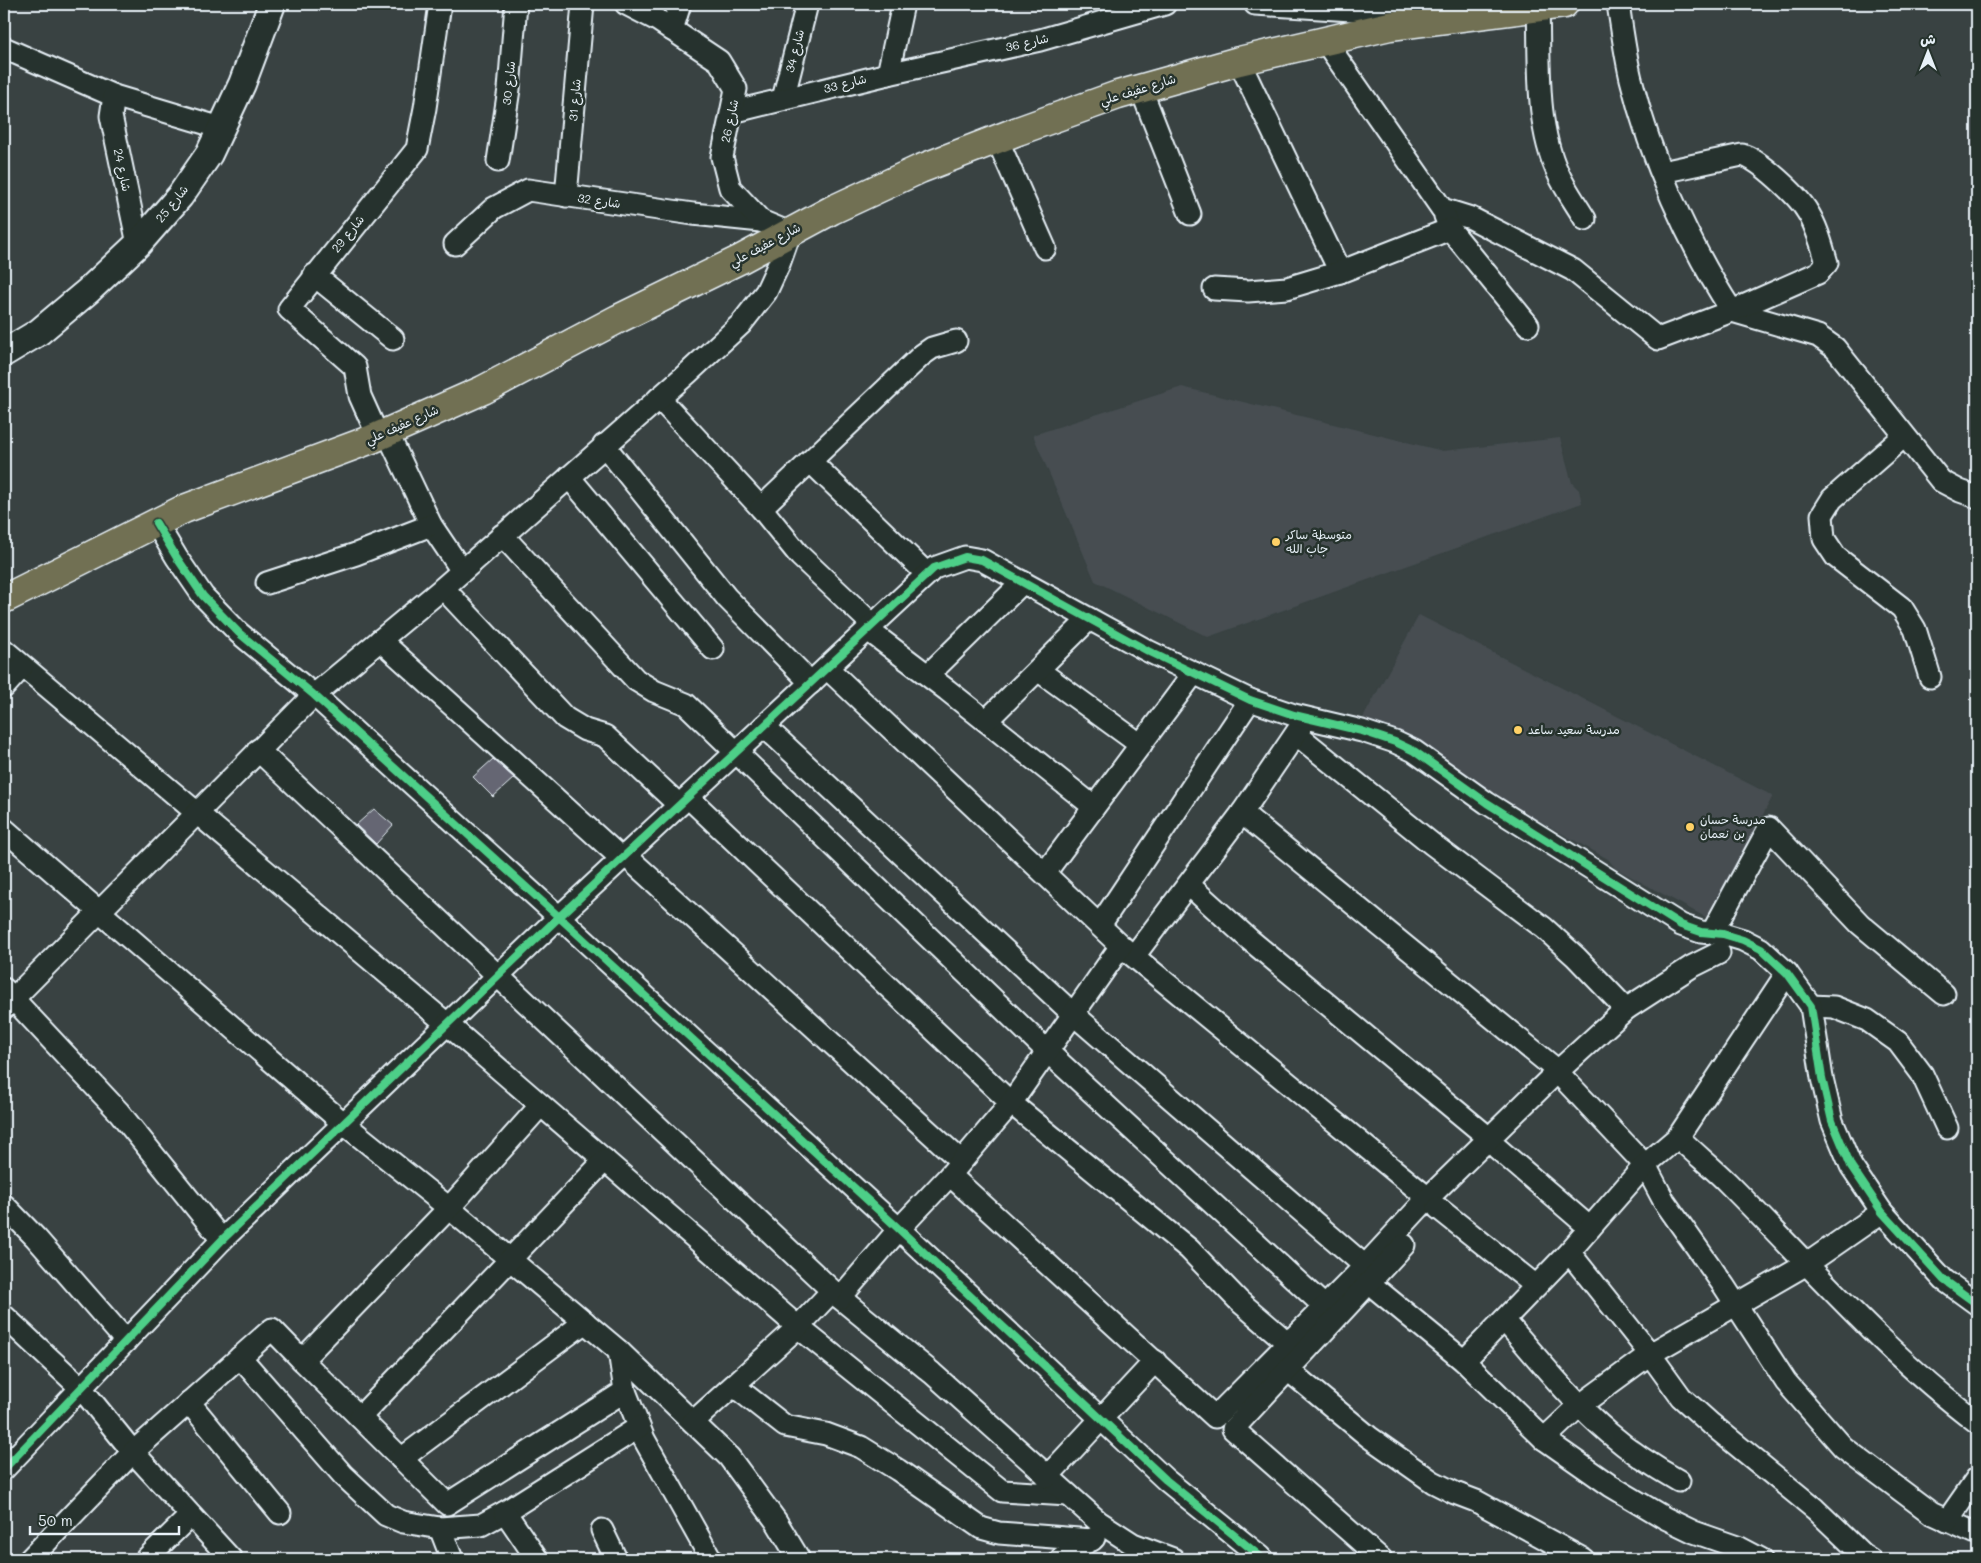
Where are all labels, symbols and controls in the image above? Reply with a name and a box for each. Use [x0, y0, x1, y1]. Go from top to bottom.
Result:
street label: شارع 34 [781, 28, 809, 74]
north arrow [1904, 28, 1954, 78]
street label: شارع 36 [1003, 29, 1051, 57]
text: ش [1920, 29, 1936, 48]
street label: شارع 30 [498, 60, 520, 106]
street label: شارع 33 [822, 70, 868, 98]
street label: شارع عفيف علي [1098, 70, 1179, 112]
street label: شارع 31 [564, 78, 586, 122]
street label: شارع 26 [717, 98, 743, 144]
street label: شارع 24 [109, 147, 135, 193]
street label: شارع 25 [151, 181, 193, 227]
street label: شارع 32 [576, 189, 622, 213]
street label: شارع 29 [327, 211, 369, 257]
street label: شارع عفيف علي [726, 219, 805, 273]
street label: شارع عفيف علي [362, 401, 442, 451]
place label: متوسطة ساكر جاب الله [1285, 526, 1352, 557]
marker: متوسطة ساكر جاب الله [1270, 536, 1282, 548]
place label: مدرسة سعيد ساعد [1528, 721, 1620, 737]
marker: مدرسة سعيد ساعد [1512, 724, 1524, 736]
place label: مدرسة حسان بن نعمان [1700, 811, 1766, 842]
marker: مدرسة حسان بن نعمان [1684, 821, 1696, 833]
scale bar [30, 1503, 179, 1535]
text: 50 m [38, 1510, 73, 1530]

